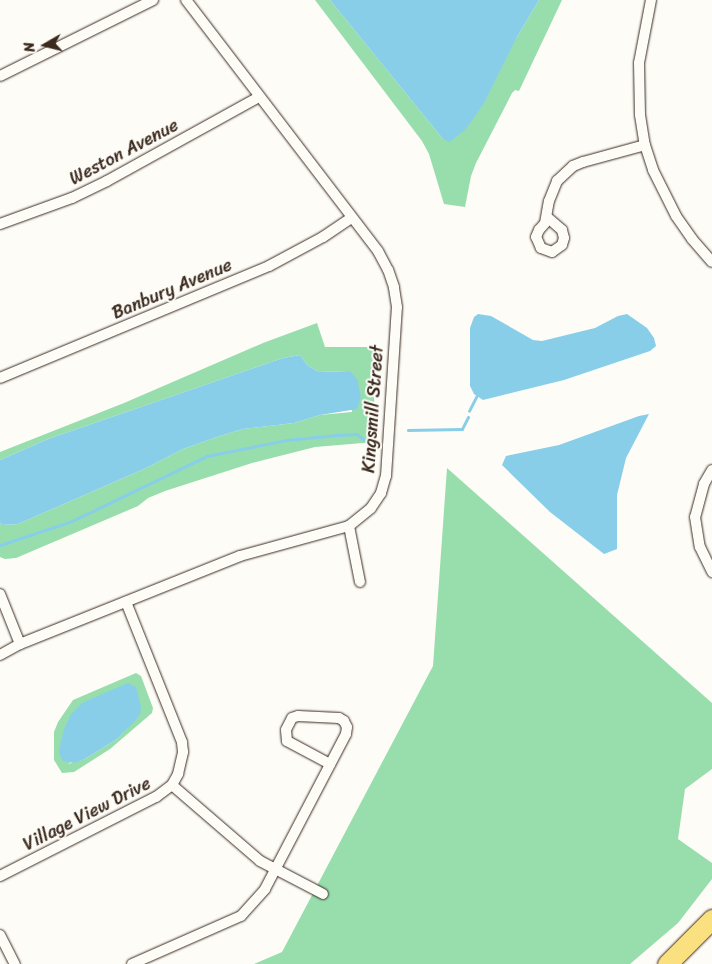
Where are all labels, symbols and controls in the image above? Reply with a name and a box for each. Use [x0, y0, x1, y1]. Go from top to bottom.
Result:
north arrow [20, 20, 70, 70]
text: N [17, 41, 43, 54]
street label: Weston Avenue [66, 114, 182, 190]
street label: Banbury Avenue [109, 254, 235, 324]
street label: Kingsmill Street [358, 344, 388, 474]
street label: Village View Drive [20, 773, 154, 855]

